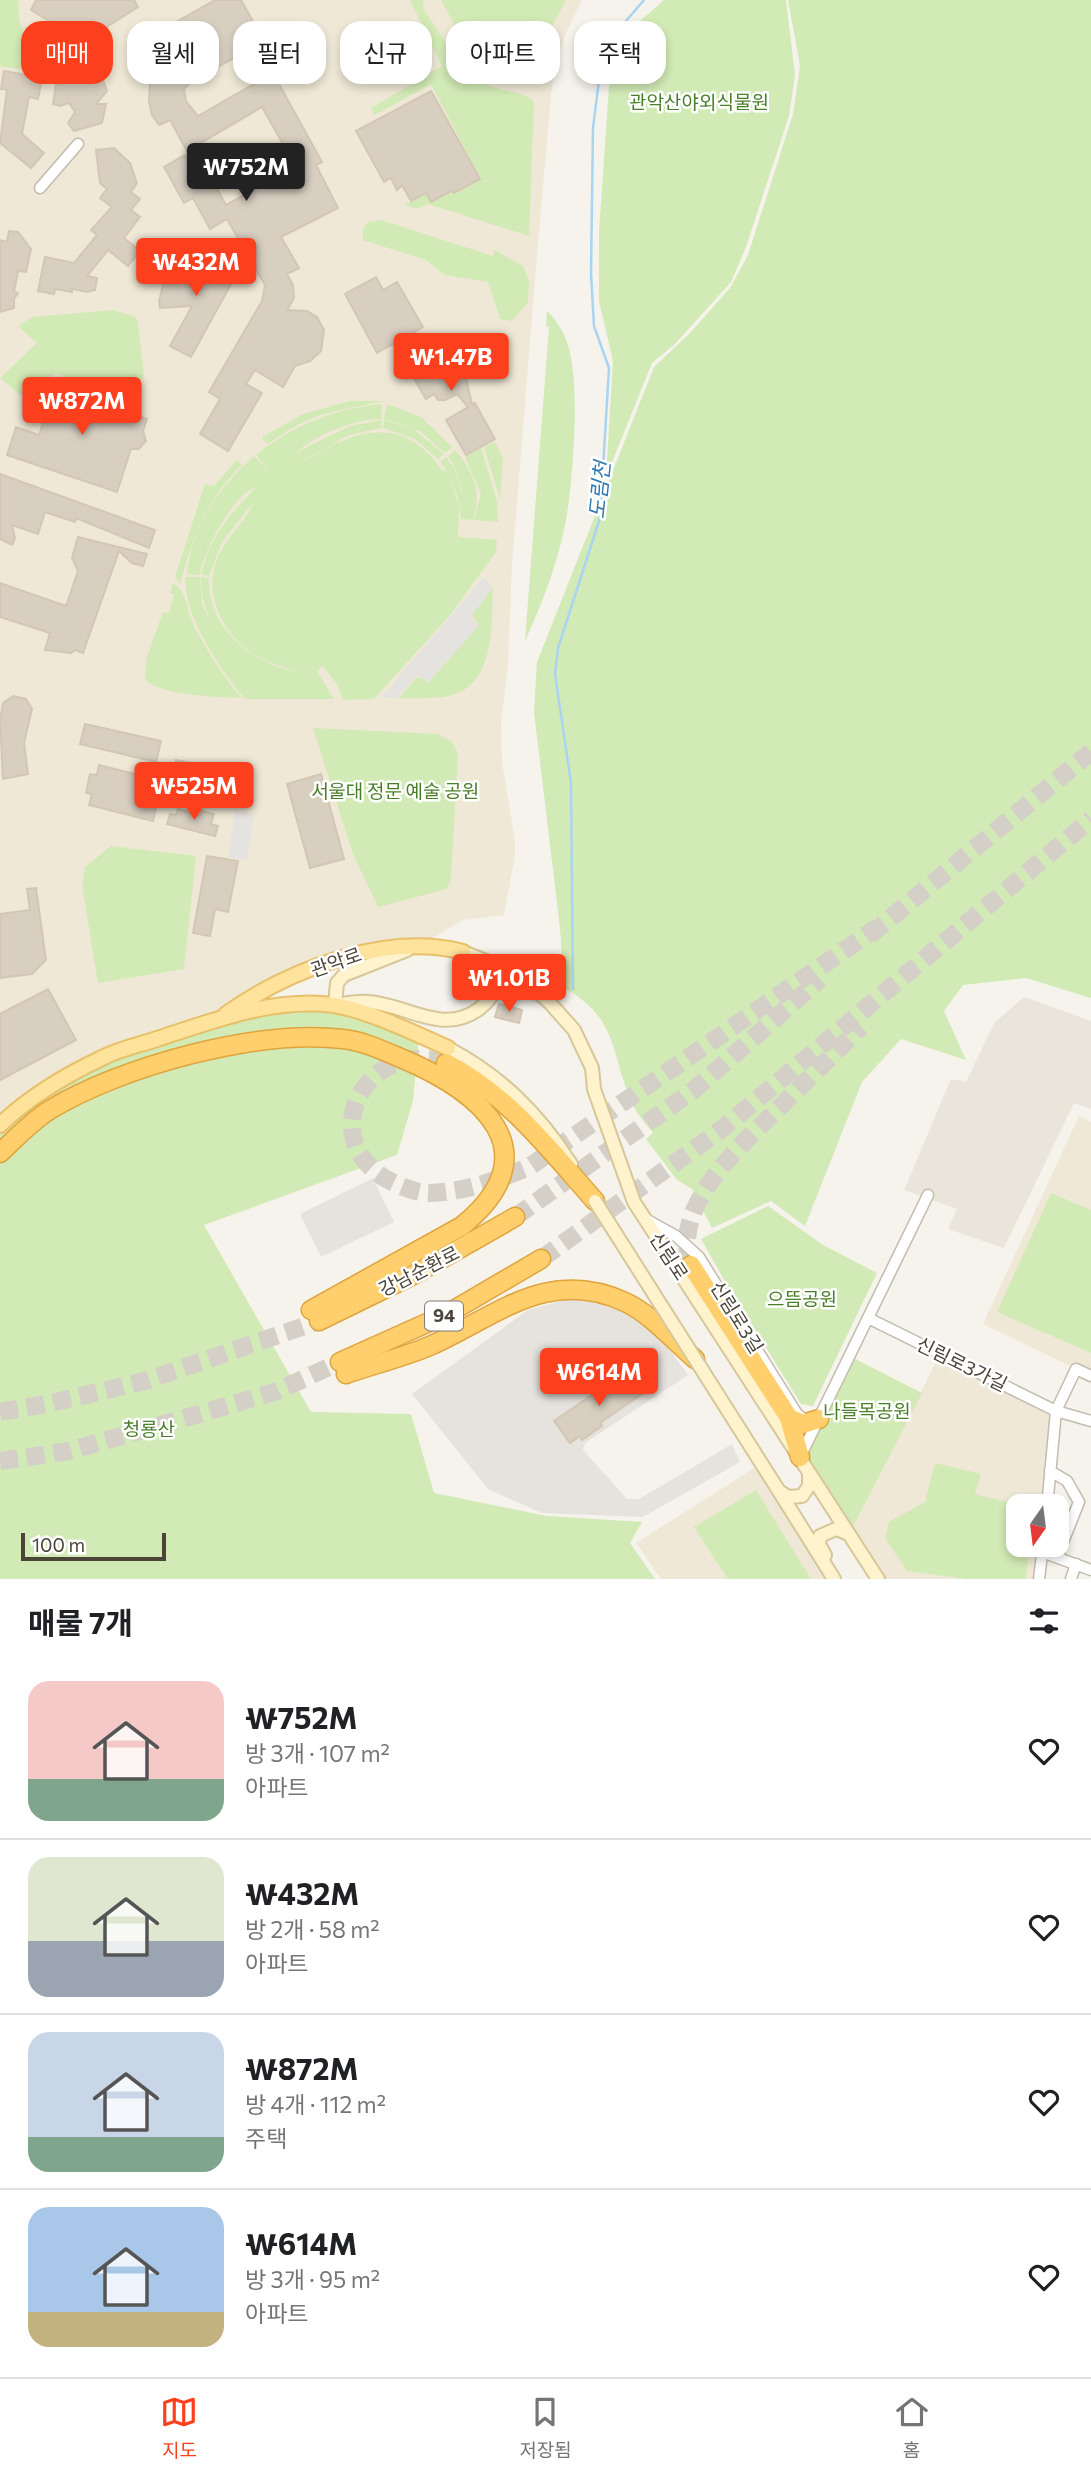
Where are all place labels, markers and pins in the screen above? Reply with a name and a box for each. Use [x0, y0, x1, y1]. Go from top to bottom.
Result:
pin: ₩752M [197, 144, 295, 203]
pin: ₩432M [147, 238, 245, 298]
pin: ₩1.47B [394, 334, 508, 393]
pin: ₩872M [33, 378, 131, 437]
pin: ₩525M [145, 762, 243, 822]
pin: ₩1.01B [452, 954, 566, 1014]
pin: ₩614M [550, 1348, 648, 1408]

